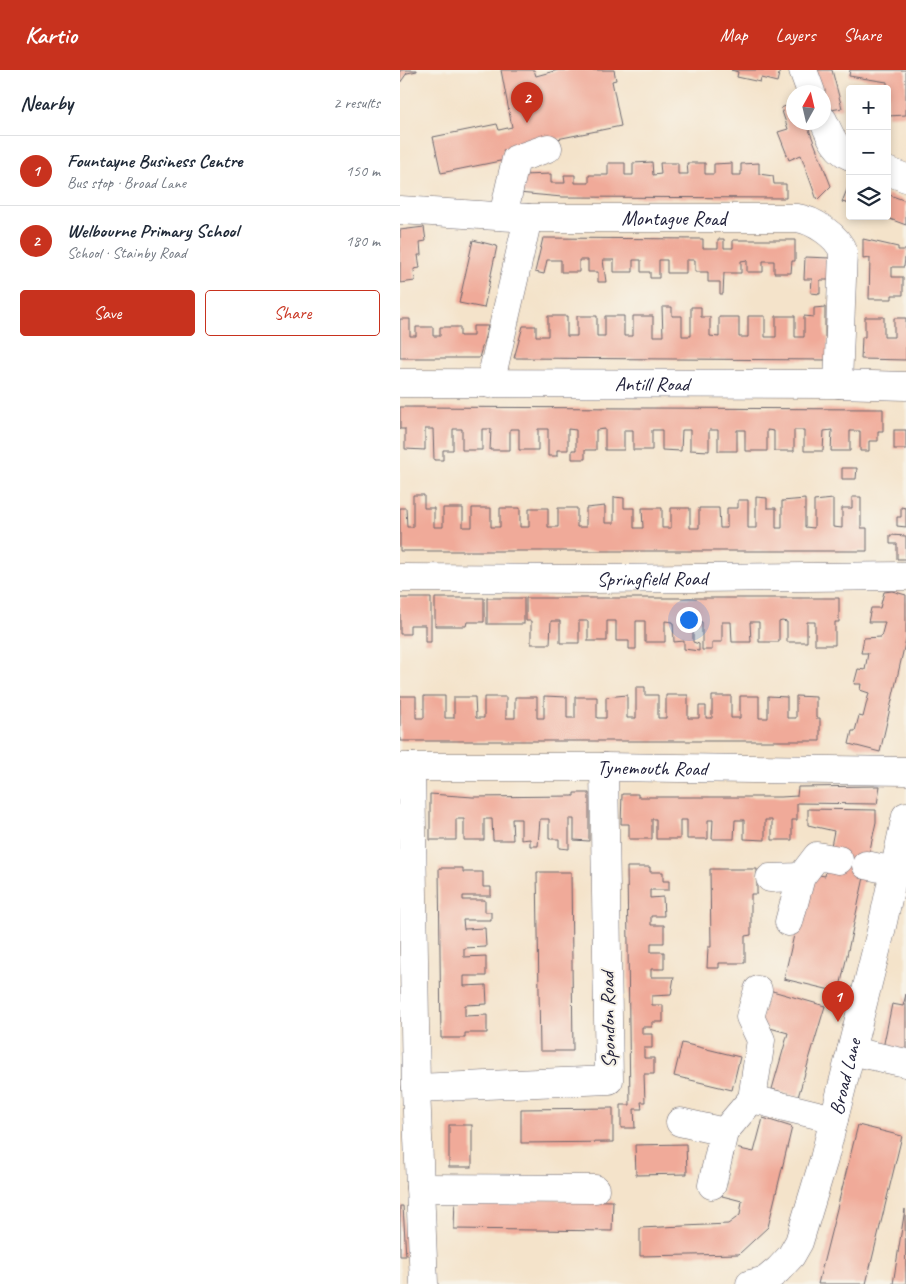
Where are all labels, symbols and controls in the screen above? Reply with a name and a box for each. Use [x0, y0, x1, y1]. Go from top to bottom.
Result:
text: Kartio [25, 20, 77, 50]
text: Map [720, 24, 748, 46]
text: Layers [776, 24, 815, 46]
text: Share [843, 24, 881, 46]
pin: 2 [511, 82, 543, 123]
north arrow [786, 85, 831, 130]
map controls [846, 85, 891, 220]
button: + [846, 85, 891, 130]
text: Nearby [20, 90, 73, 116]
text: 2 results [333, 93, 380, 113]
button: − [846, 130, 891, 175]
text: Fountayne Business Centre [67, 149, 242, 173]
text: 1 [32, 161, 40, 181]
text: 150 m [346, 161, 380, 181]
text: Bus stop · Broad Lane [67, 173, 186, 193]
button: layers [846, 175, 891, 220]
street label: Montague Road [621, 206, 729, 231]
text: Welbourne Primary School [67, 219, 239, 243]
text: 2 [32, 231, 40, 251]
text: 180 m [346, 231, 380, 251]
text: School · Stainby Road [67, 243, 186, 263]
button: Save [20, 290, 195, 336]
button: Share [205, 290, 380, 336]
street label: Antill Road [615, 371, 692, 396]
street label: Springfield Road [597, 565, 710, 591]
your location [676, 607, 702, 633]
street label: Tynemouth Road [597, 755, 710, 781]
street label: Spondon Road [595, 969, 621, 1068]
pin: 1 [822, 981, 854, 1022]
street label: Broad Lane [823, 1034, 867, 1117]

